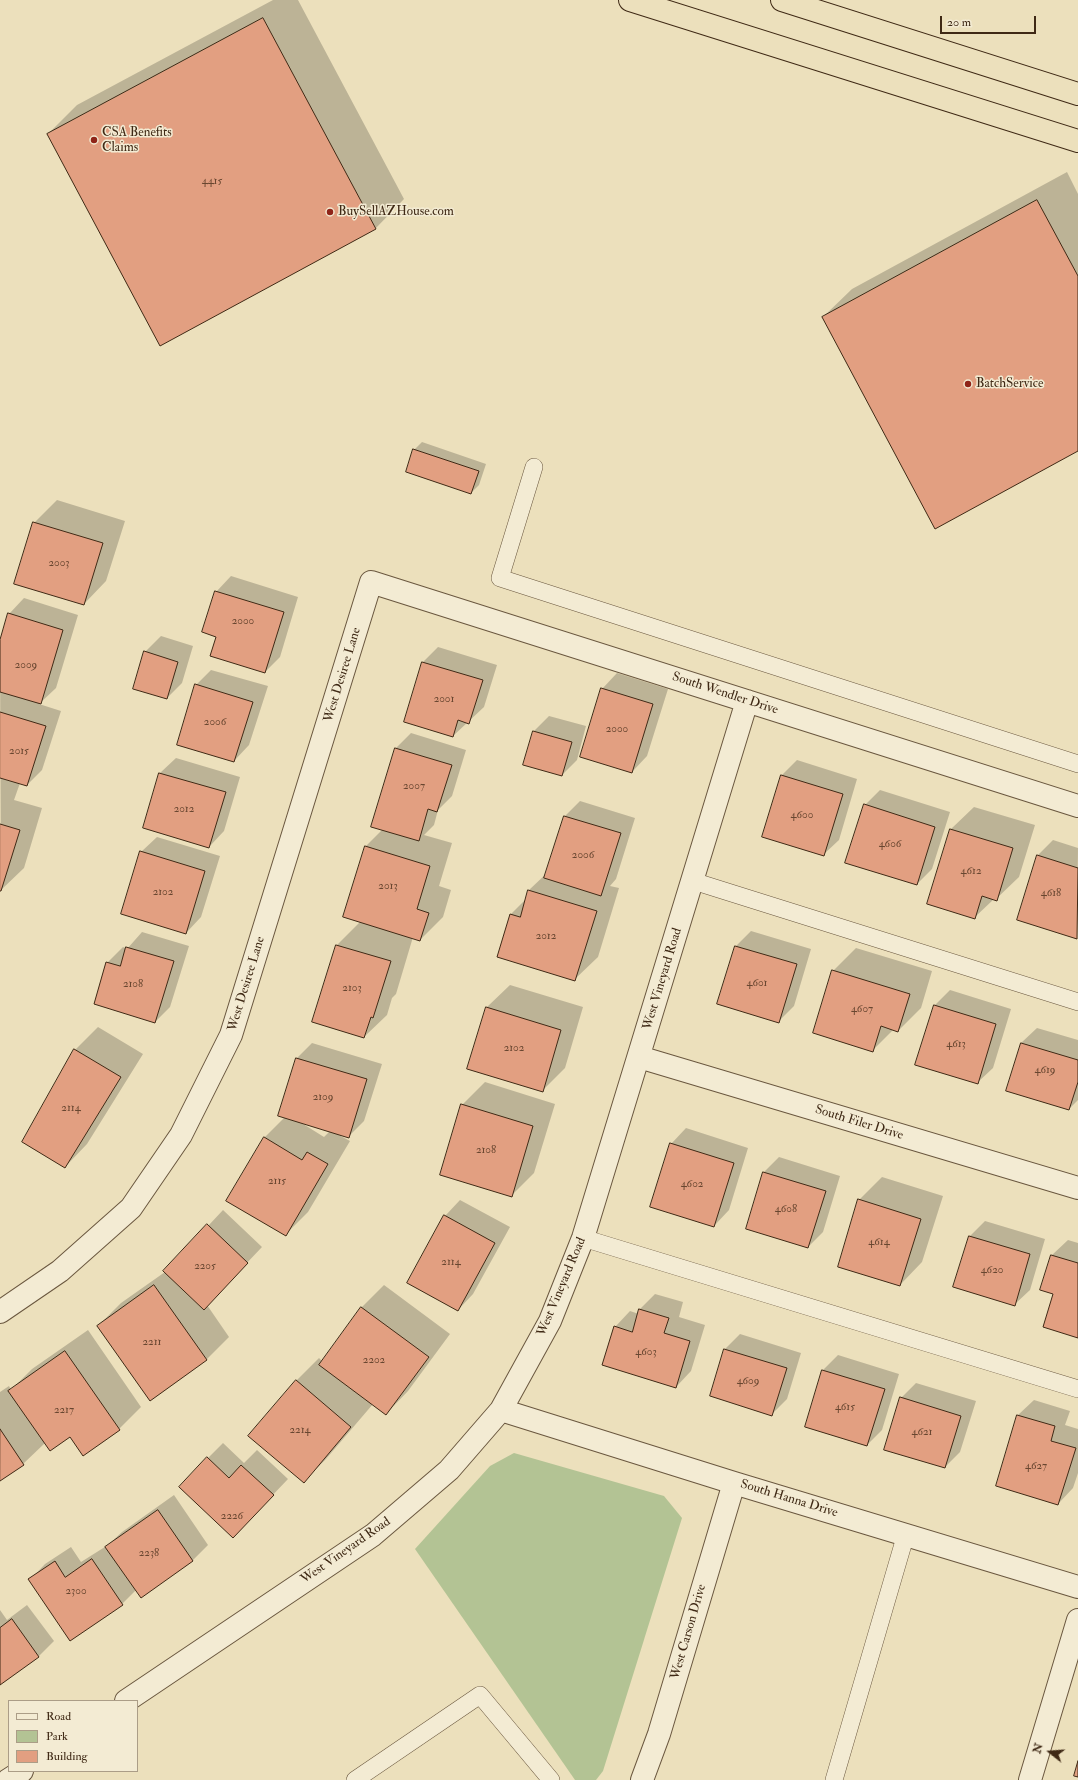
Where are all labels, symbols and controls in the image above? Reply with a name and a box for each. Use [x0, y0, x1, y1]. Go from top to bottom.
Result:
scale bar [942, 8, 1038, 34]
text: 20 m [947, 15, 971, 30]
place label: CSA Benefits Claims [102, 125, 172, 156]
marker: CSA Benefits Claims [89, 135, 99, 145]
house number: 4415 [202, 175, 222, 189]
place label: BuySellAZHouse.com [338, 204, 454, 220]
marker: BuySellAZHouse.com [325, 207, 335, 217]
place label: BatchService [976, 376, 1043, 392]
marker: BatchService [963, 379, 973, 389]
house number: 2003 [48, 557, 70, 571]
house number: 2000 [232, 615, 254, 629]
street label: West Desiree Lane [321, 626, 365, 724]
house number: 2009 [15, 659, 37, 673]
street label: South Wendler Drive [670, 669, 780, 719]
house number: 2001 [434, 693, 454, 707]
house number: 2006 [204, 716, 226, 730]
house number: 2000 [606, 723, 628, 737]
house number: 2015 [9, 745, 29, 759]
house number: 2007 [403, 780, 425, 794]
house number: 2012 [174, 803, 194, 817]
house number: 4600 [791, 809, 813, 823]
house number: 4606 [879, 838, 901, 852]
house number: 2006 [572, 849, 594, 863]
house number: 4612 [961, 865, 981, 879]
house number: 2013 [378, 880, 398, 894]
house number: 2102 [153, 886, 173, 900]
house number: 4618 [1041, 887, 1061, 901]
street label: West Vineyard Road [640, 926, 686, 1032]
house number: 2012 [536, 930, 556, 944]
street label: West Desiree Lane [225, 935, 269, 1033]
house number: 4601 [747, 977, 767, 991]
house number: 2108 [123, 978, 143, 992]
house number: 2103 [342, 982, 362, 996]
house number: 4607 [851, 1003, 873, 1017]
house number: 4613 [946, 1038, 966, 1052]
house number: 2102 [504, 1042, 524, 1056]
house number: 4619 [1035, 1064, 1055, 1078]
house number: 2109 [313, 1091, 333, 1105]
house number: 2114 [61, 1102, 81, 1116]
street label: South Filer Drive [813, 1102, 905, 1144]
house number: 2108 [476, 1144, 496, 1158]
house number: 2115 [268, 1175, 286, 1189]
house number: 4602 [681, 1178, 703, 1192]
house number: 4608 [775, 1203, 797, 1217]
street label: West Vineyard Road [534, 1235, 590, 1339]
house number: 4614 [868, 1236, 890, 1250]
house number: 2114 [441, 1256, 461, 1270]
house number: 2205 [194, 1260, 216, 1274]
house number: 4620 [981, 1264, 1003, 1278]
house number: 2211 [142, 1336, 162, 1350]
house number: 4603 [635, 1346, 657, 1360]
house number: 2202 [363, 1354, 385, 1368]
house number: 4609 [737, 1375, 759, 1389]
house number: 4615 [835, 1401, 855, 1415]
house number: 2217 [54, 1404, 74, 1418]
house number: 2214 [289, 1424, 311, 1438]
house number: 4621 [912, 1426, 932, 1440]
house number: 4627 [1025, 1460, 1047, 1474]
street label: South Hanna Drive [738, 1477, 840, 1521]
house number: 2226 [221, 1510, 243, 1524]
street label: West Vineyard Road [298, 1514, 394, 1588]
house number: 2238 [139, 1547, 159, 1561]
street label: West Carson Drive [668, 1583, 710, 1681]
house number: 2300 [65, 1585, 87, 1599]
legend [8, 1700, 138, 1772]
text: Road [46, 1709, 71, 1724]
text: Park [46, 1729, 68, 1744]
north arrow [1030, 1732, 1070, 1772]
text: N [1030, 1742, 1046, 1755]
text: Building [46, 1749, 87, 1764]

